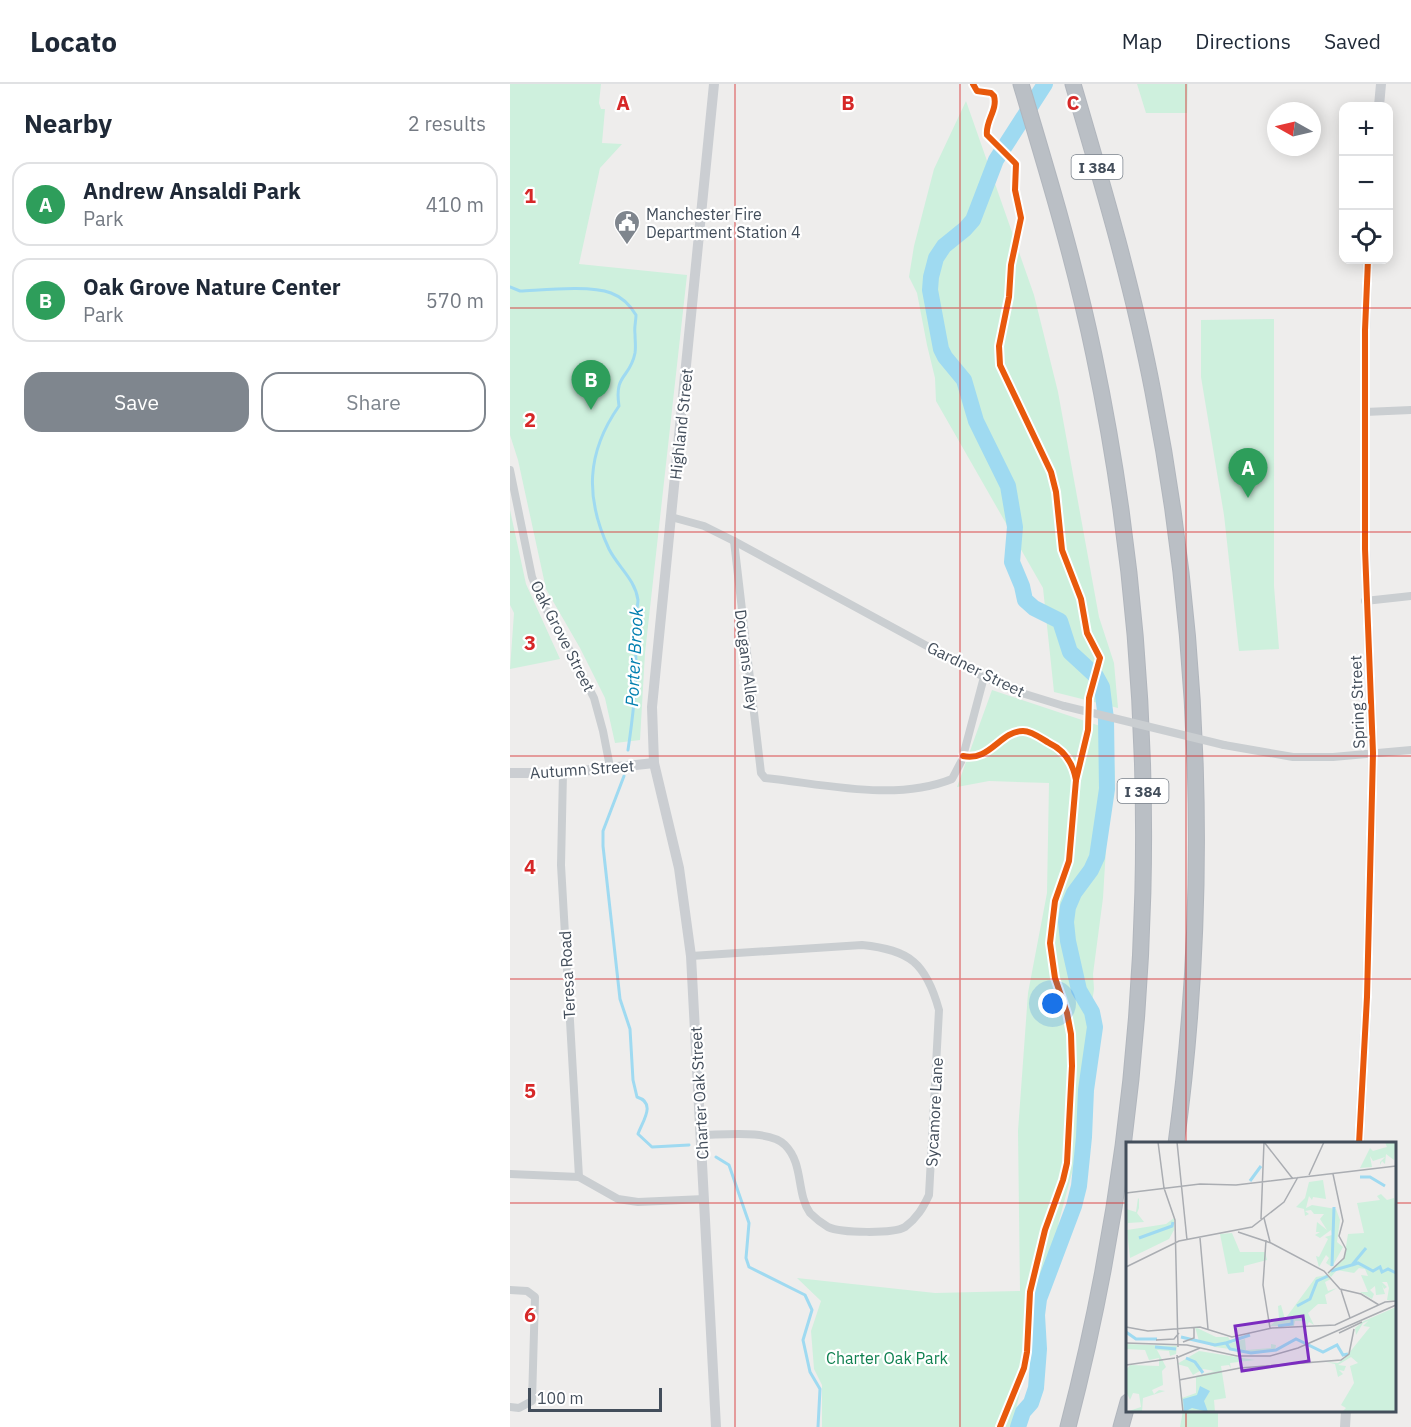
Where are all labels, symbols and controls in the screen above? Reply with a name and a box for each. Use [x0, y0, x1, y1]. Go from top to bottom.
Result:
text: Locato [30, 23, 117, 60]
text: Map [1122, 27, 1162, 55]
text: Directions [1195, 27, 1291, 55]
text: Saved [1324, 27, 1381, 55]
text: A [616, 89, 630, 116]
text: B [841, 89, 855, 116]
text: C [1066, 89, 1080, 116]
north arrow [1267, 102, 1321, 156]
map controls [1339, 102, 1393, 264]
button: + [1339, 102, 1393, 156]
text: Nearby [24, 106, 112, 140]
text: 2 results [408, 110, 486, 137]
road number: I 384 [1072, 155, 1122, 179]
button: − [1339, 156, 1393, 210]
text: Andrew Ansaldi Park [83, 176, 301, 205]
text: 1 [524, 182, 536, 209]
text: A [39, 191, 52, 218]
text: 410 m [426, 191, 484, 218]
place label: Manchester Fire Department Station 4 [646, 204, 801, 242]
text: Park [83, 205, 123, 232]
public building icon: Manchester Fire Department Station 4 [612, 208, 642, 246]
button: locate [1339, 210, 1393, 264]
text: Oak Grove Nature Center [83, 272, 341, 301]
text: B [39, 287, 52, 314]
text: 570 m [426, 287, 484, 314]
text: Park [83, 301, 123, 328]
pin: B [572, 360, 610, 410]
street label: Highland Street [665, 367, 697, 481]
button: Save [24, 372, 249, 432]
button: Share [261, 372, 486, 432]
text: 2 [524, 406, 536, 433]
pin: A [1228, 448, 1268, 498]
street label: Oak Grove Street [526, 577, 600, 695]
water label: Porter Brook [620, 606, 648, 707]
street label: Dougans Alley [731, 608, 763, 712]
text: 3 [524, 629, 536, 656]
street label: Gardner Street [924, 637, 1028, 701]
street label: Spring Street [1345, 655, 1369, 749]
street label: Autumn Street [529, 755, 635, 783]
road number: I 384 [1118, 779, 1168, 803]
text: 4 [524, 853, 536, 880]
street label: Teresa Road [555, 930, 579, 1020]
your location [1038, 989, 1067, 1018]
street label: Charter Oak Street [686, 1026, 712, 1160]
street label: Sycamore Lane [921, 1057, 947, 1167]
text: 5 [524, 1077, 536, 1104]
inset map [1126, 1142, 1396, 1412]
text: 6 [524, 1301, 536, 1328]
park label: Charter Oak Park [826, 1348, 949, 1368]
scale bar [528, 1385, 662, 1412]
text: 100 m [537, 1388, 584, 1408]

